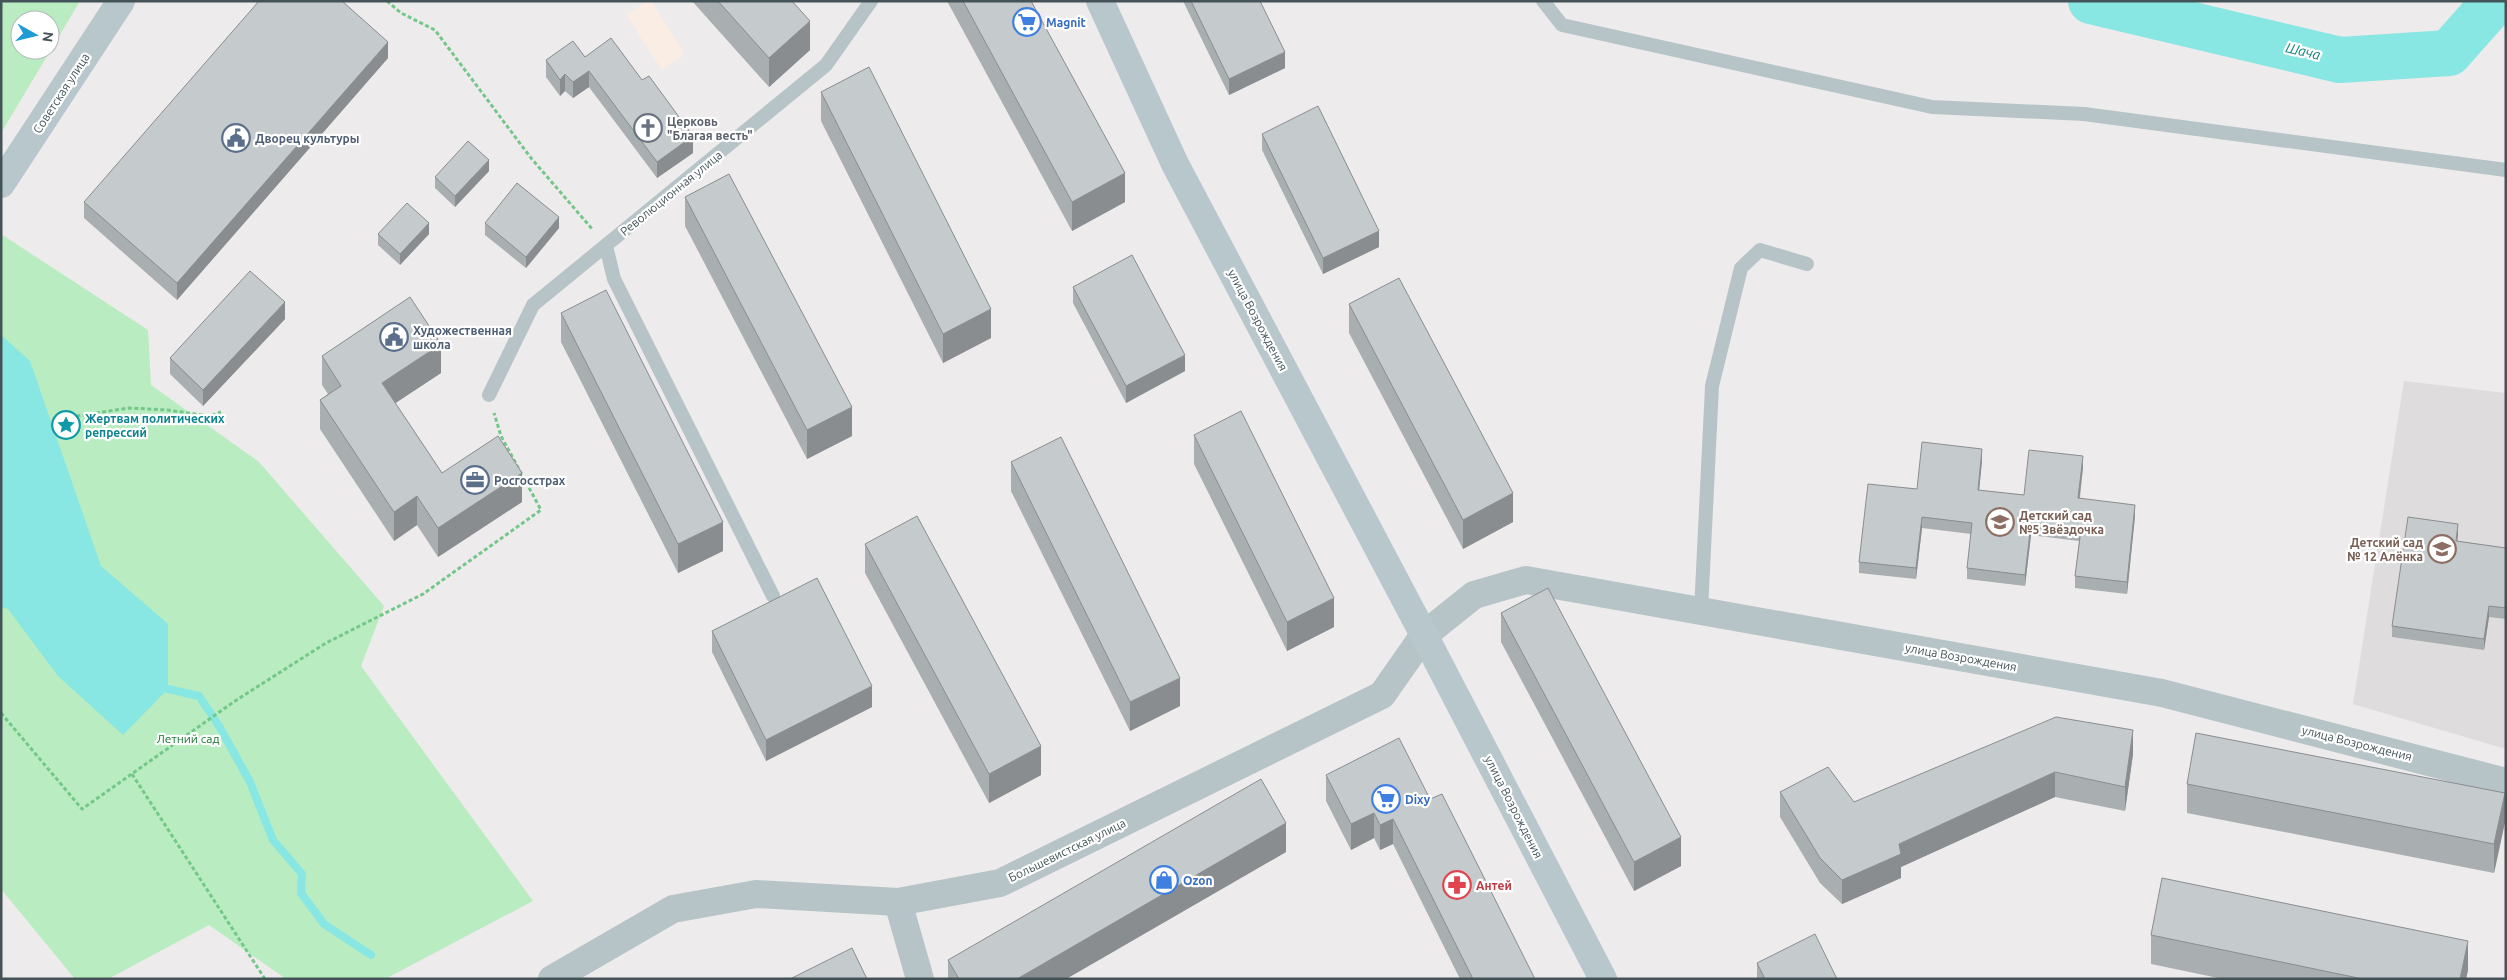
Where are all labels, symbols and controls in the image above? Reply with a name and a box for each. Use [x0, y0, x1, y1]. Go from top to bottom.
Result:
supermarket icon: Magnit [1012, 7, 1042, 37]
north arrow [10, 10, 60, 60]
place label: Magnit [1046, 16, 1086, 29]
text: N [39, 31, 57, 43]
water label: Шача [2284, 39, 2322, 63]
street label: Советская улица [30, 51, 92, 135]
church icon: Церковь "Благая весть" [633, 113, 663, 143]
place label: Церковь "Благая весть" [667, 115, 753, 142]
public building icon: Дворец культуры [221, 123, 251, 153]
place label: Дворец культуры [255, 132, 359, 145]
street label: Революционная улица [618, 148, 724, 238]
street label: улица Возрождения [1226, 267, 1290, 373]
public building icon: Художественная школа [379, 322, 409, 352]
place label: Художественная школа [413, 324, 512, 351]
place icon: Жертвам политических репрессий [51, 410, 81, 440]
place label: Жертвам политических репрессий [85, 412, 225, 439]
office icon: Росгосстрах [460, 465, 490, 495]
place label: Росгосстрах [494, 474, 566, 487]
school or university icon: Детский сад №5 Звёздочка [1985, 507, 2015, 537]
place label: Детский сад №5 Звёздочка [2019, 509, 2104, 536]
school or university icon: Детский сад № 12 Алёнка [2427, 534, 2457, 564]
place label: Детский сад № 12 Алёнка [2347, 536, 2423, 563]
street label: улица Возрождения [1904, 641, 2018, 673]
street label: улица Возрождения [2301, 723, 2413, 763]
park label: Летний сад [156, 732, 220, 745]
street label: улица Возрождения [1483, 754, 1545, 860]
supermarket icon: Dixy [1371, 784, 1401, 814]
place label: Dixy [1405, 793, 1431, 806]
street label: Большевистская улица [1006, 816, 1128, 884]
shop icon: Ozon [1149, 865, 1179, 895]
pharmacy icon: Антей [1442, 870, 1472, 900]
place label: Ozon [1183, 874, 1212, 887]
place label: Антей [1476, 879, 1512, 892]

